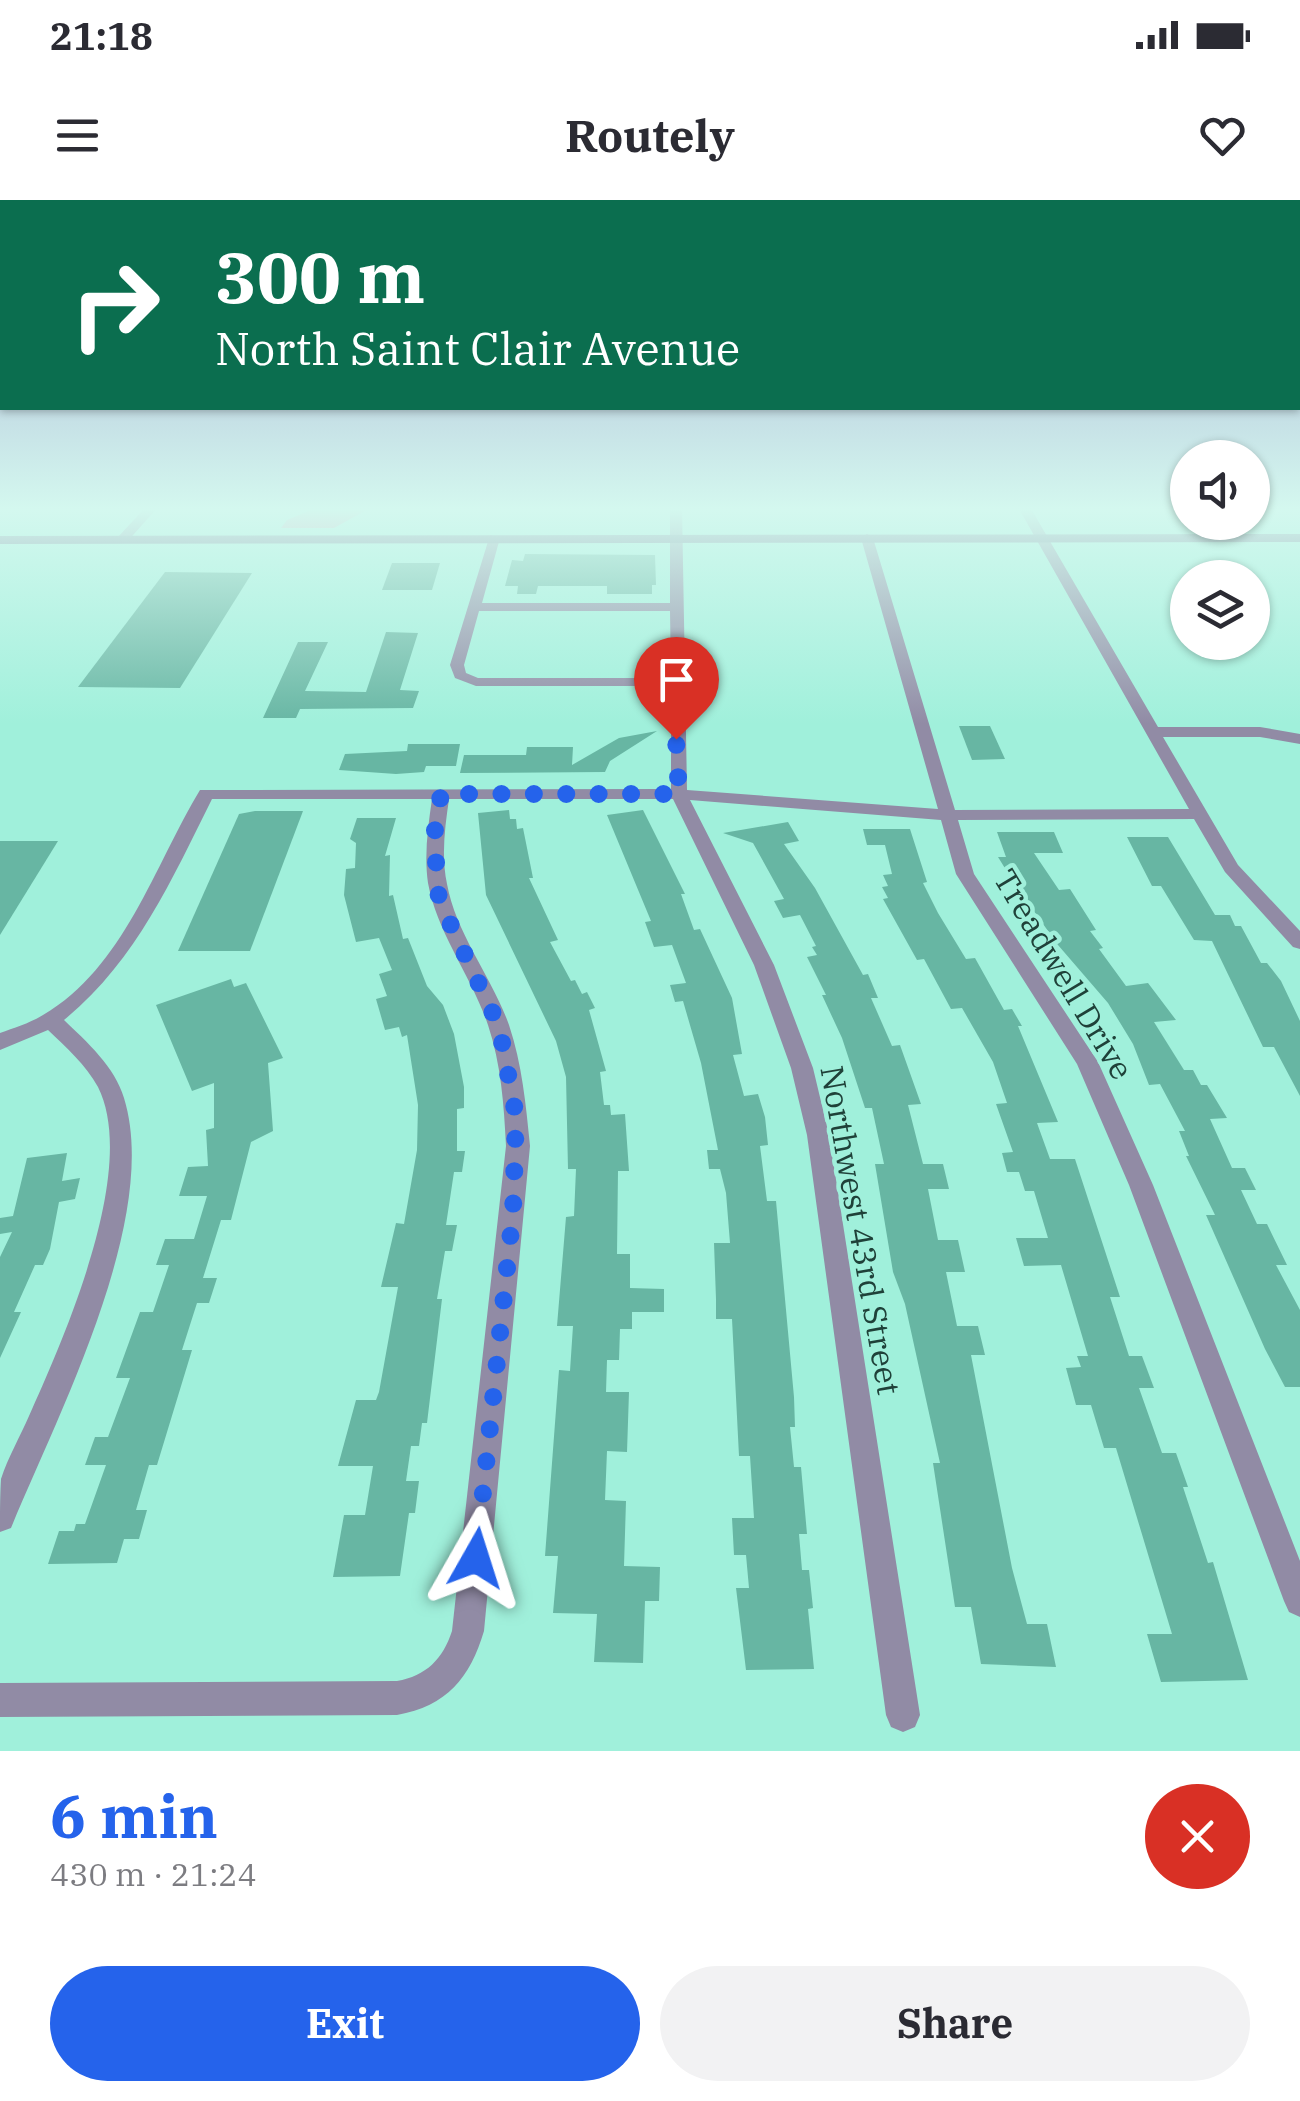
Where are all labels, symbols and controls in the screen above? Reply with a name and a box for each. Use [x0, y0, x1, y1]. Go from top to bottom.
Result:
text: 21:18 [50, 11, 153, 60]
text: Routely [565, 106, 735, 164]
icon: menu [50, 108, 105, 163]
icon: heart [1195, 108, 1250, 163]
text: 300 m [215, 231, 425, 322]
icon: right [50, 240, 180, 370]
text: North Saint Clair Avenue [215, 319, 740, 377]
map controls [1170, 440, 1270, 660]
button: sound [1170, 440, 1270, 540]
button: layers [1170, 560, 1270, 660]
pin [634, 637, 719, 740]
icon: arrive [649, 652, 704, 707]
street label: Treadwell Drive [985, 861, 1143, 1087]
street label: Northwest 43rd Street [811, 1062, 911, 1398]
position arrow [424, 1506, 528, 1610]
text: 6 min [50, 1776, 218, 1855]
button: close [1145, 1784, 1250, 1889]
text: 430 m · 21:24 [50, 1853, 257, 1895]
button: Exit [50, 1966, 640, 2081]
button: Share [660, 1966, 1250, 2081]

